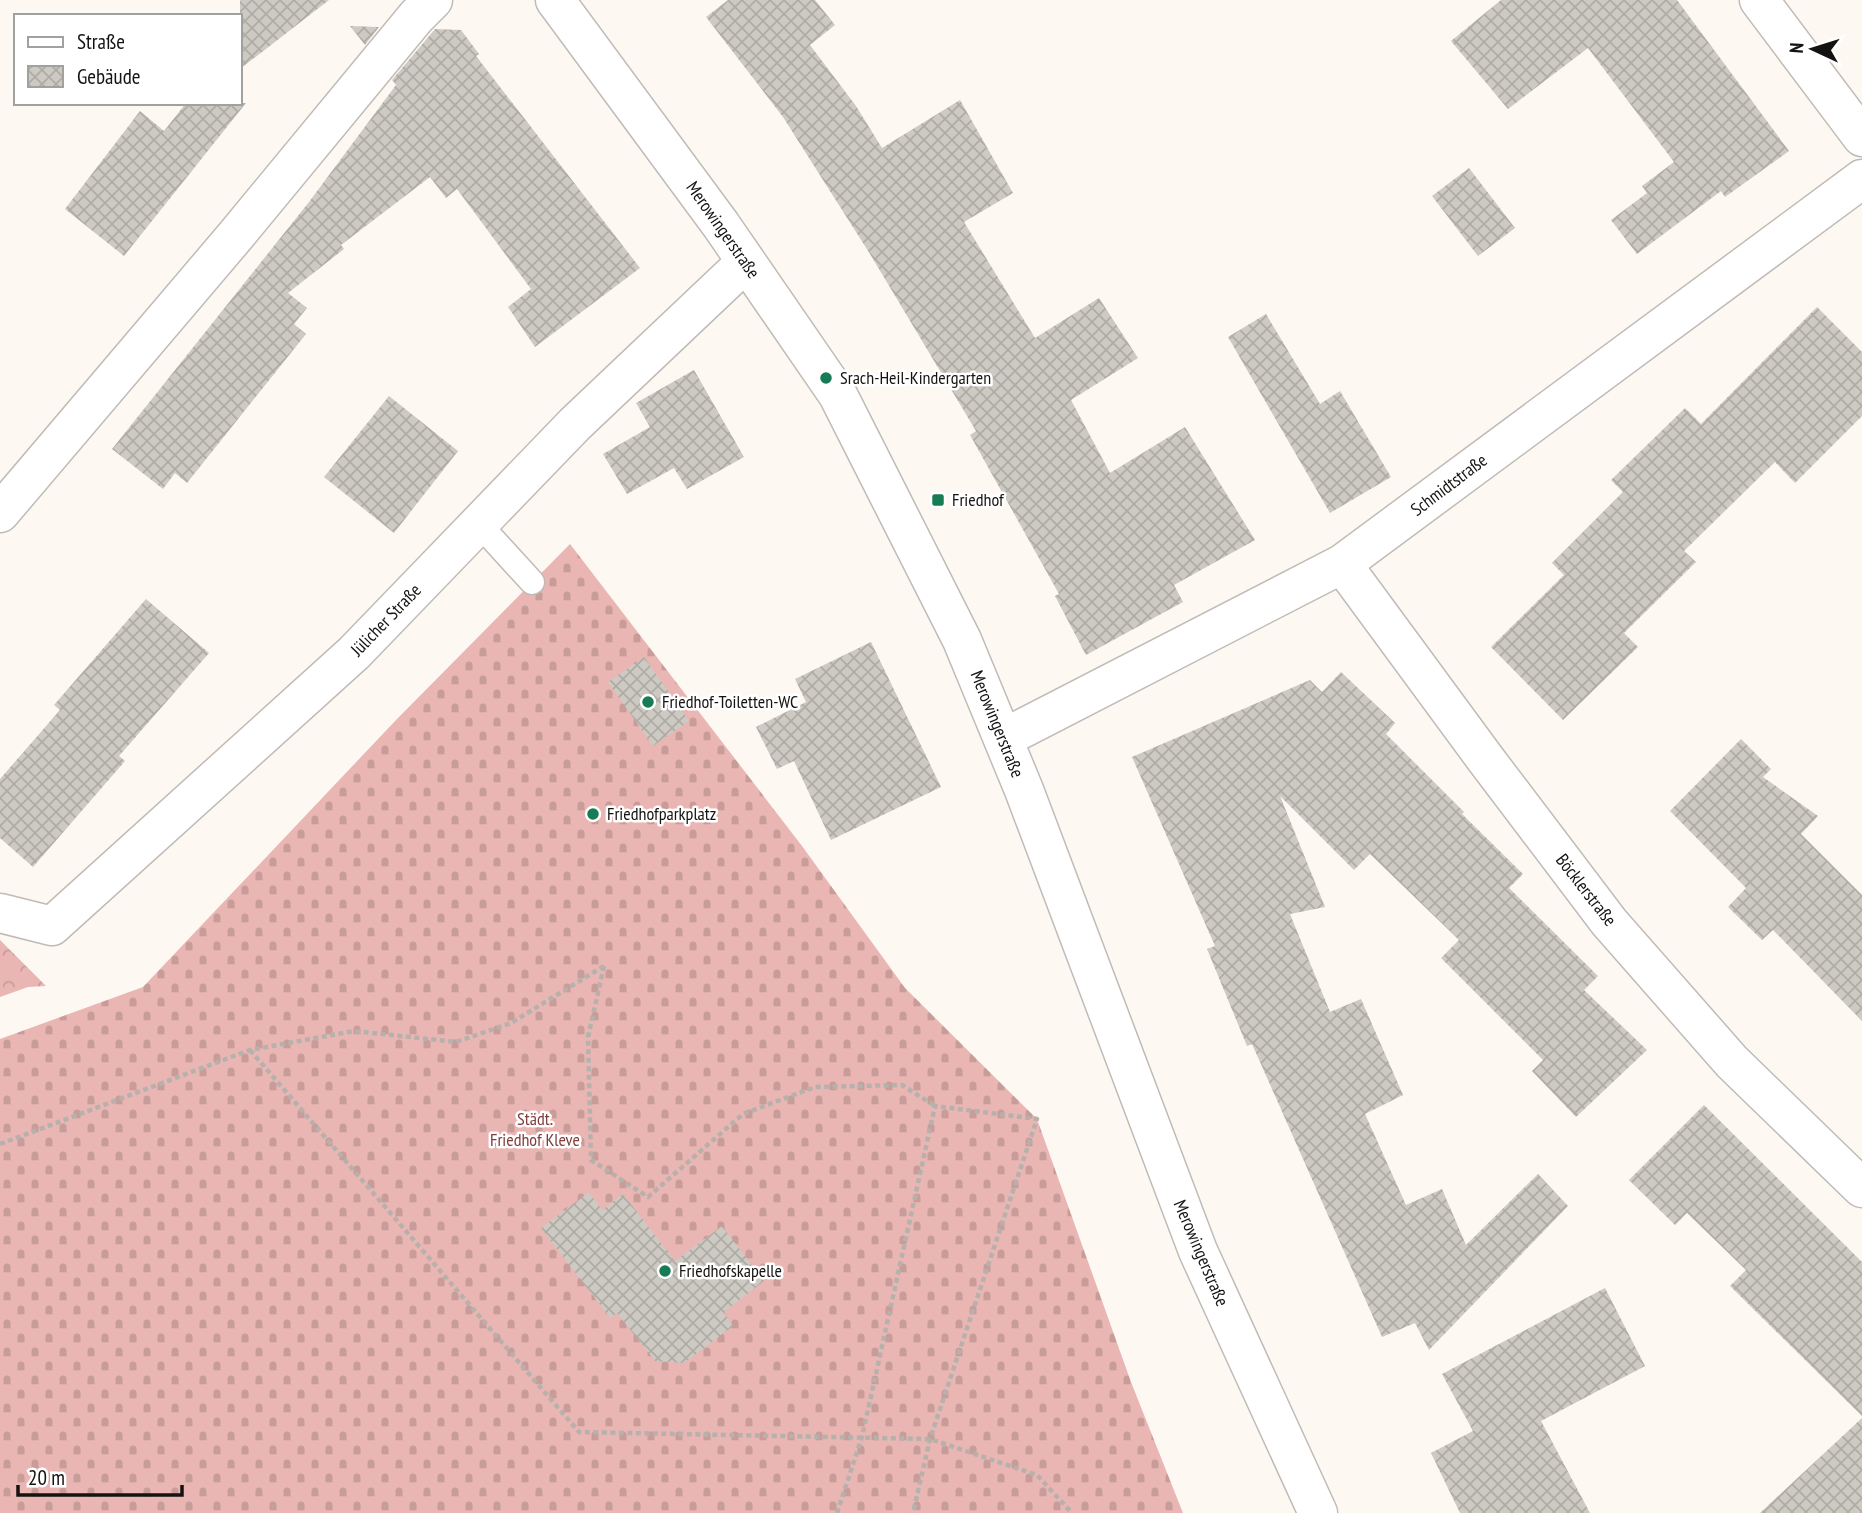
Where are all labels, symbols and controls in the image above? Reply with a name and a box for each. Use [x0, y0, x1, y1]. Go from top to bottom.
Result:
legend [14, 14, 242, 105]
north arrow [1778, 14, 1848, 84]
text: Straße [77, 28, 125, 55]
text: N [1784, 42, 1808, 54]
text: Gebäude [77, 63, 140, 90]
street label: Merowingerstraße [681, 177, 765, 283]
place label: Srach-Heil-Kindergarten [840, 366, 991, 389]
marker: Srach-Heil-Kindergarten [818, 370, 834, 386]
street label: Schmidtstraße [1406, 448, 1491, 521]
place label: Friedhof [952, 488, 1005, 511]
marker: Friedhof [930, 492, 946, 508]
street label: Jülicher Straße [345, 579, 426, 661]
street label: Merowingerstraße [966, 667, 1029, 781]
place label: Friedhof-Toiletten-WC [662, 690, 798, 713]
marker: Friedhof-Toiletten-WC [640, 694, 656, 710]
place label: Friedhofparkplatz [607, 802, 716, 825]
marker: Friedhofparkplatz [585, 806, 601, 822]
street label: Böcklerstraße [1551, 849, 1622, 930]
park label: Städt. Friedhof Kleve [490, 1107, 580, 1151]
street label: Merowingerstraße [1169, 1196, 1234, 1309]
place label: Friedhofskapelle [679, 1259, 782, 1282]
marker: Friedhofskapelle [657, 1263, 673, 1279]
scale bar [18, 1454, 182, 1498]
text: 20 m [28, 1464, 65, 1491]

